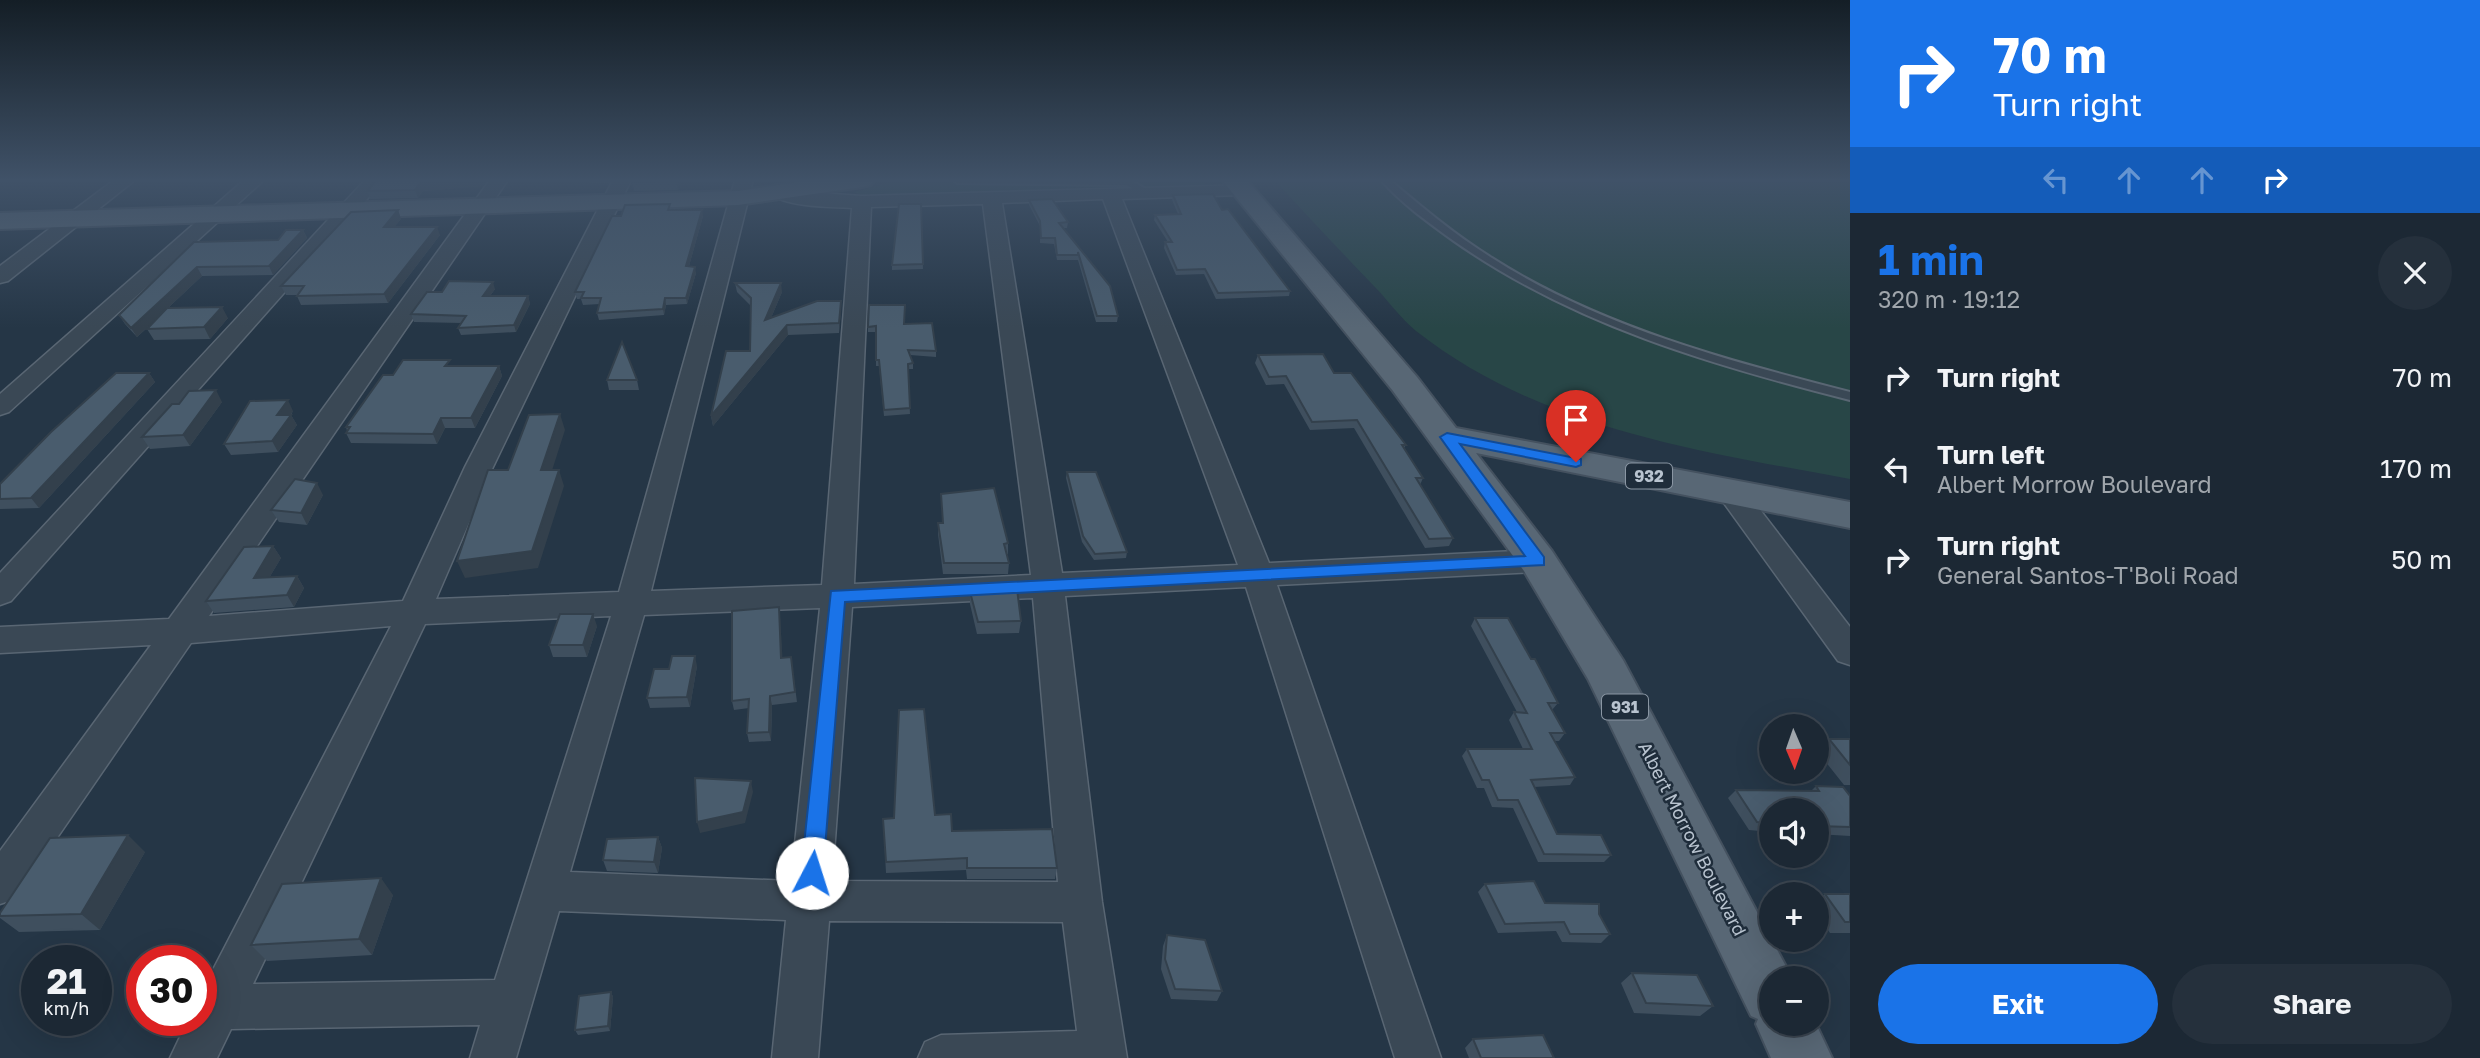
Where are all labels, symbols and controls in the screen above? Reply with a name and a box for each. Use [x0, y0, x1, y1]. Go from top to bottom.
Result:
text: 70 m [1993, 25, 2107, 84]
icon: right [1878, 28, 1969, 119]
text: Turn right [1993, 85, 2142, 123]
icon: left [2037, 161, 2075, 199]
icon: ahead [2110, 161, 2148, 199]
icon: ahead [2183, 161, 2221, 199]
icon: right [2256, 161, 2294, 199]
text: 1 min [1878, 234, 1984, 284]
button: close [2378, 236, 2452, 310]
text: 320 m · 19:12 [1878, 285, 2020, 313]
icon: right [1878, 359, 1916, 397]
text: Turn right [1937, 362, 2060, 393]
text: 70 m [2393, 362, 2452, 393]
pin [1546, 390, 1606, 462]
icon: arrive [1557, 401, 1595, 439]
text: Turn left [1937, 439, 2045, 470]
icon: left [1878, 450, 1916, 488]
text: 170 m [2380, 453, 2452, 484]
road number: 932 [1626, 463, 1672, 489]
text: Albert Morrow Boulevard [1937, 470, 2212, 498]
text: Turn right [1937, 530, 2060, 561]
icon: right [1878, 541, 1916, 579]
text: 50 m [2391, 544, 2452, 575]
text: General Santos-T'Boli Road [1937, 561, 2239, 589]
road number: 931 [1602, 694, 1648, 720]
north arrow [1759, 714, 1829, 784]
map controls [1759, 714, 1829, 1036]
street label: Albert Morrow Boulevard [1634, 738, 1751, 939]
button: sound [1759, 798, 1829, 868]
position arrow [775, 836, 849, 910]
button: + [1759, 882, 1829, 952]
speed limit sign: 30 [126, 945, 217, 1036]
text: 21 [47, 960, 86, 1002]
button: Exit [1878, 964, 2158, 1044]
button: Share [2172, 964, 2452, 1044]
button: − [1759, 966, 1829, 1036]
text: km/h [44, 997, 89, 1019]

